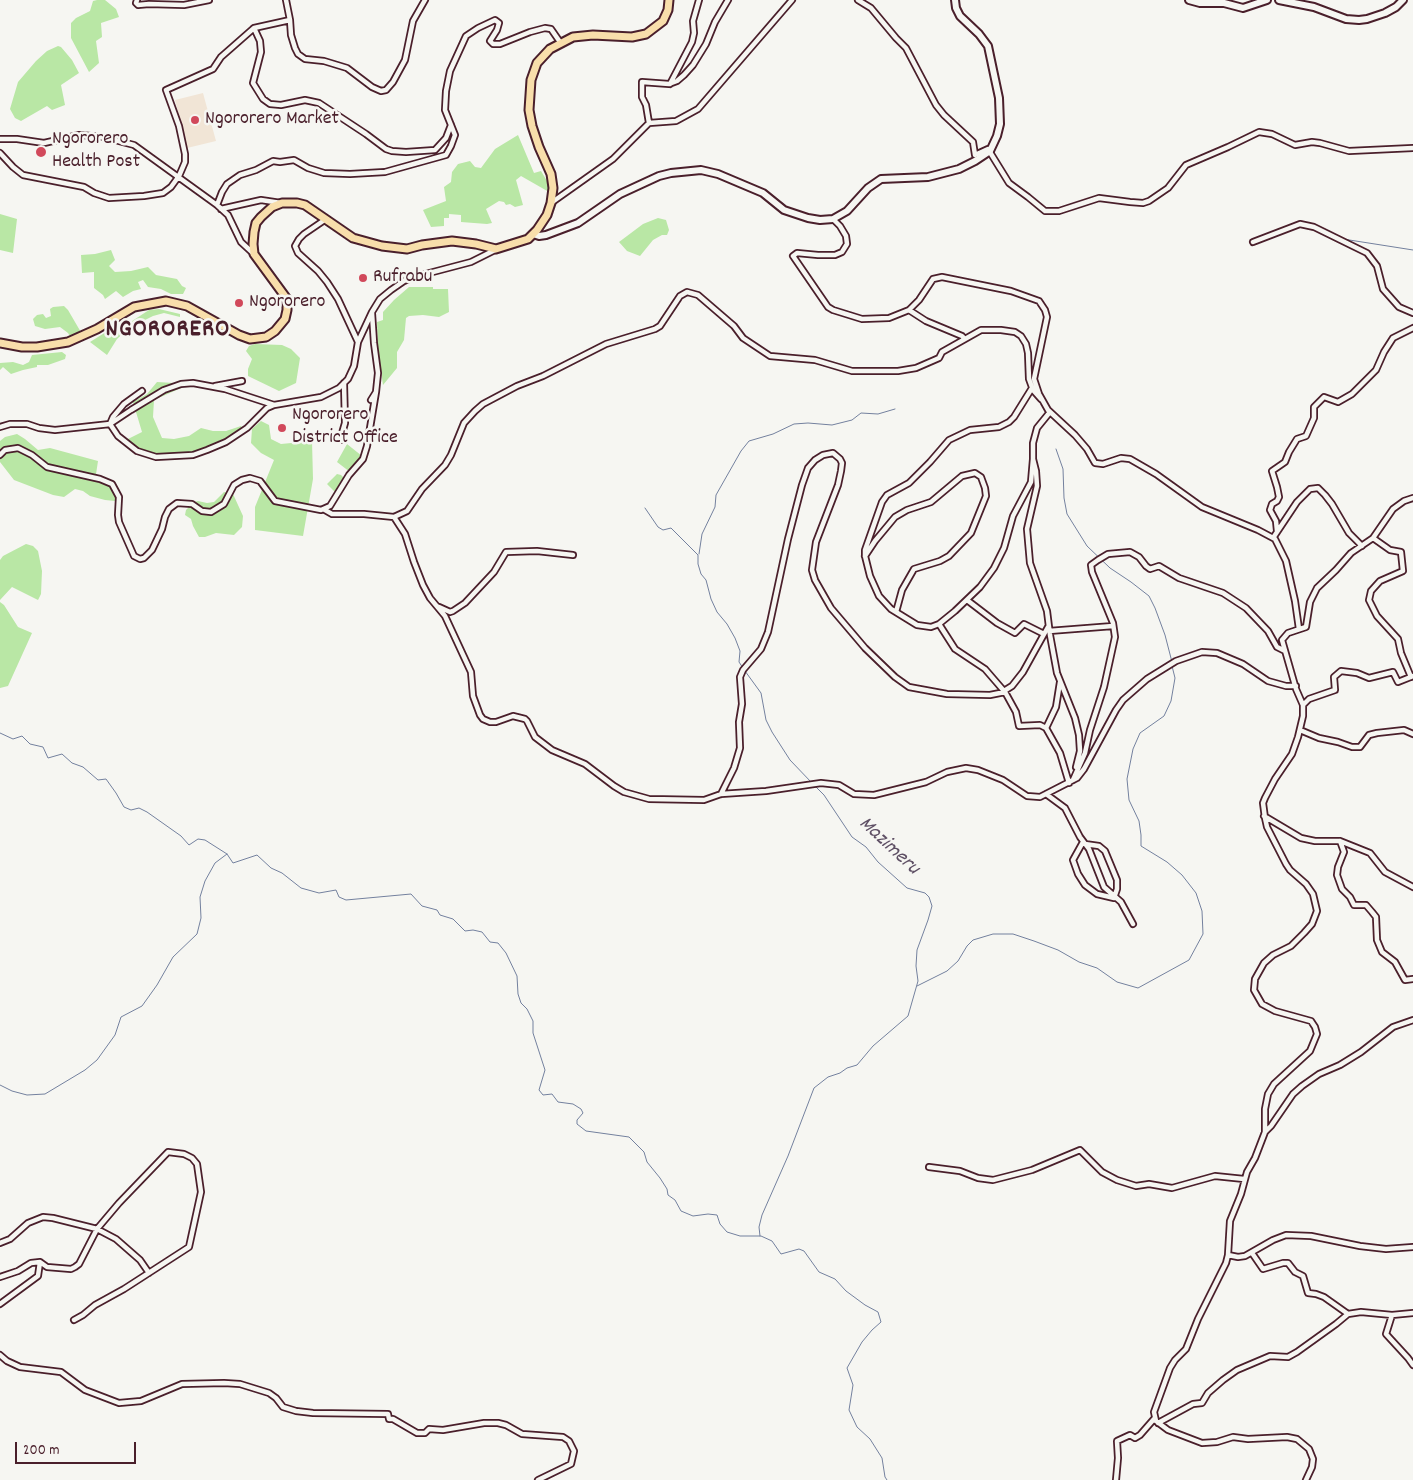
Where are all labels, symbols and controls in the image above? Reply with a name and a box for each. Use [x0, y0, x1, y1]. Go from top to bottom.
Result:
place label: Ngororero Market [205, 108, 339, 132]
marker: Ngororero Market [189, 114, 201, 126]
place label: Ngororero Health Post [52, 128, 140, 175]
marker: Ngororero Health Post [34, 145, 48, 159]
place label: Rufrabu [373, 266, 432, 290]
marker: Rufrabu [357, 272, 369, 284]
place label: Ngororero [249, 291, 325, 315]
marker: Ngororero [233, 297, 245, 309]
district label: NGORORERO [104, 317, 232, 347]
place label: Ngororero District Office [292, 404, 398, 451]
marker: Ngororero District Office [276, 422, 288, 434]
water label: Mazimeru [852, 812, 924, 882]
scale bar [18, 1432, 139, 1464]
text: 200 m [23, 1440, 60, 1462]

